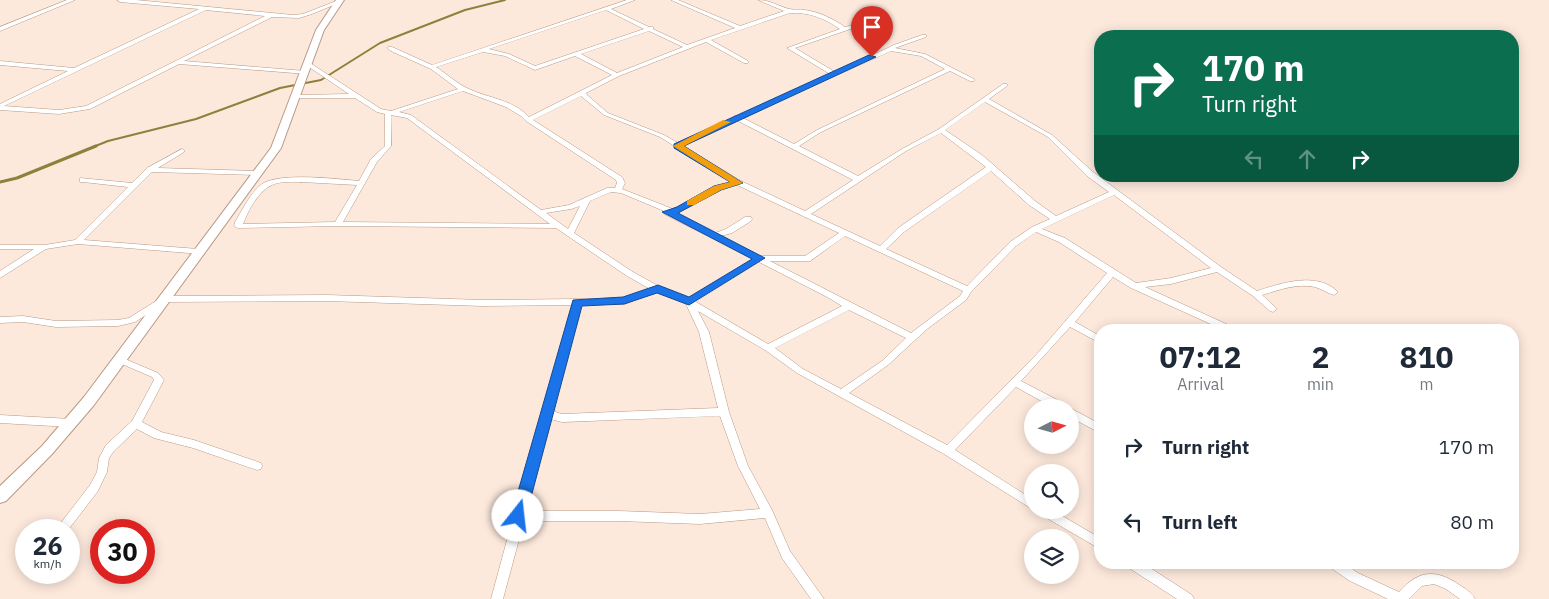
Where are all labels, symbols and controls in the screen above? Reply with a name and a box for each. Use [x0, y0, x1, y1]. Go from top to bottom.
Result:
pin [851, 6, 893, 57]
icon: arrive [858, 13, 886, 41]
text: 170 m [1202, 45, 1305, 91]
icon: right [1119, 50, 1184, 115]
text: Turn right [1202, 89, 1297, 118]
icon: left [1240, 145, 1268, 173]
icon: ahead [1293, 145, 1321, 173]
icon: right [1346, 145, 1374, 173]
text: 07:12 [1160, 337, 1241, 376]
text: 2 [1311, 337, 1329, 376]
text: 810 [1399, 337, 1453, 376]
text: Arrival [1177, 374, 1224, 394]
text: min [1307, 374, 1334, 394]
text: m [1419, 374, 1433, 394]
north arrow [1024, 399, 1079, 454]
map controls [1024, 399, 1079, 584]
icon: right [1119, 433, 1147, 461]
text: Turn right [1162, 435, 1249, 459]
text: 170 m [1439, 435, 1494, 459]
button: search [1024, 464, 1079, 519]
position arrow [491, 489, 543, 541]
icon: left [1119, 508, 1147, 536]
text: Turn left [1162, 510, 1238, 534]
text: 80 m [1450, 510, 1494, 534]
speed limit sign: 30 [90, 519, 155, 584]
text: 26 [32, 529, 63, 562]
button: layers [1024, 529, 1079, 584]
text: km/h [33, 556, 62, 571]

